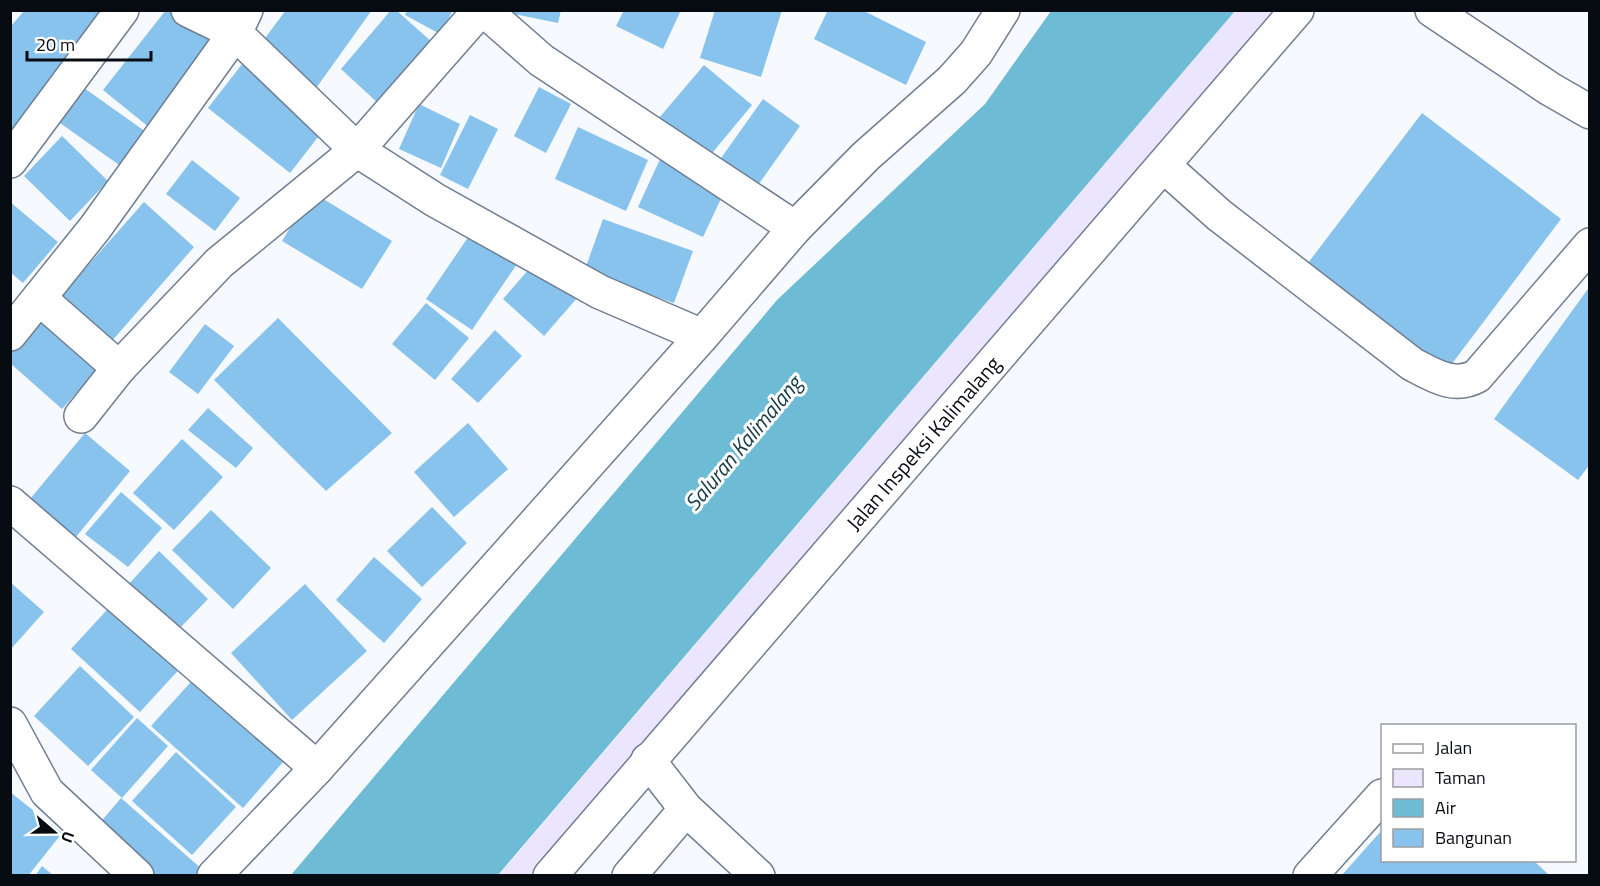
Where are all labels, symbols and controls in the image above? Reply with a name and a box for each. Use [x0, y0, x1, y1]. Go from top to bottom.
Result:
scale bar [27, 24, 152, 62]
text: 20 m [36, 31, 75, 58]
street label: Jalan Inspeksi Kalimalang [838, 348, 1008, 537]
water label: Saluran Kalimalang [676, 366, 812, 518]
legend [1381, 724, 1576, 862]
text: Jalan [1435, 734, 1472, 761]
text: Taman [1435, 764, 1486, 791]
text: Air [1435, 794, 1456, 821]
north arrow [24, 802, 84, 862]
text: Bangunan [1435, 824, 1512, 851]
text: U [55, 828, 81, 846]

